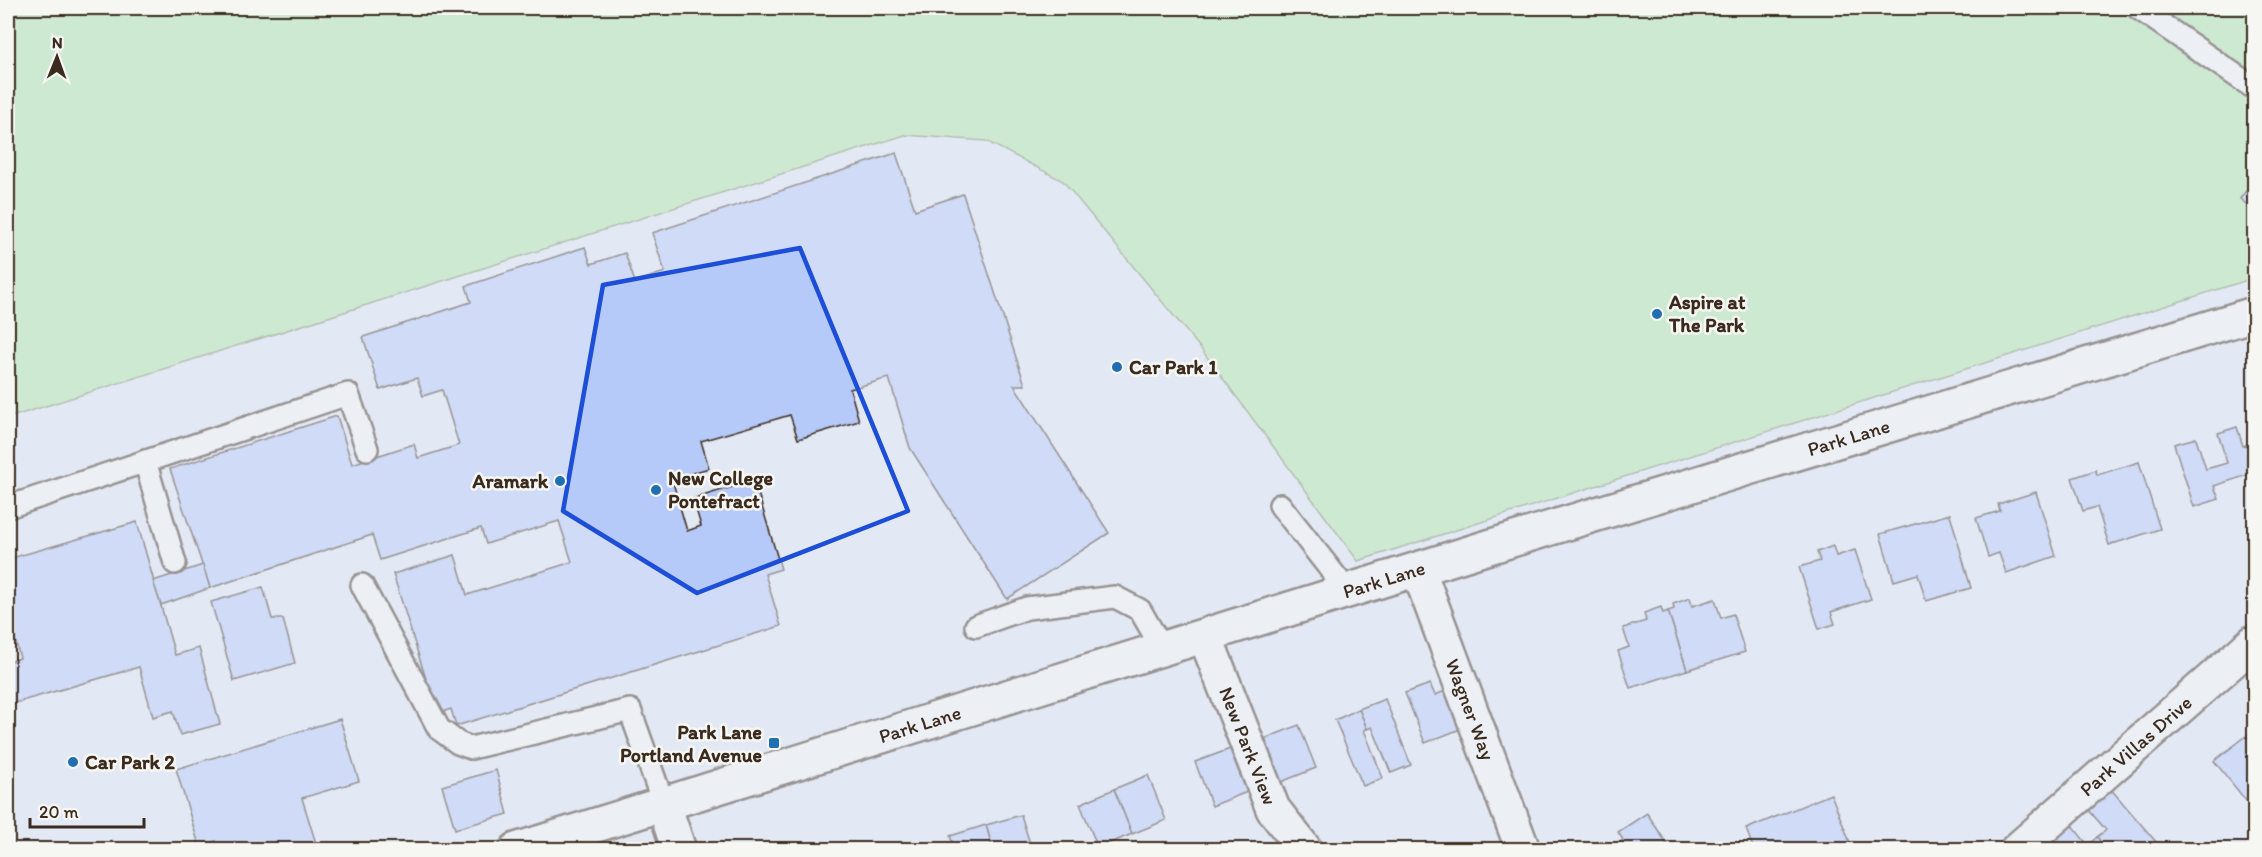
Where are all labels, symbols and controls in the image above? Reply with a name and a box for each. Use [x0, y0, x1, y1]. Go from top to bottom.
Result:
north arrow [27, 27, 87, 87]
text: N [52, 33, 63, 52]
place label: Aspire at The Park [1668, 290, 1746, 337]
marker: Aspire at The Park [1650, 307, 1664, 321]
place label: Car Park 1 [1129, 355, 1218, 379]
marker: Car Park 1 [1110, 360, 1124, 374]
street label: Park Lane [1805, 414, 1893, 461]
place label: New College Pontefract [668, 466, 773, 513]
place label: Aramark [472, 469, 549, 493]
marker: Aramark [553, 474, 567, 488]
marker: New College Pontefract [649, 483, 663, 497]
street label: Park Lane [1340, 556, 1428, 604]
street label: Wagner Way [1441, 655, 1501, 764]
street label: New Park View [1214, 683, 1282, 808]
street label: Park Villas Drive [2075, 690, 2197, 801]
street label: Park Lane [876, 700, 964, 748]
place label: Park Lane Portland Avenue [620, 720, 762, 767]
marker: Park Lane Portland Avenue [767, 736, 781, 750]
place label: Car Park 2 [85, 750, 175, 774]
marker: Car Park 2 [66, 755, 80, 769]
scale bar [30, 791, 144, 829]
text: 20 m [39, 801, 79, 823]

